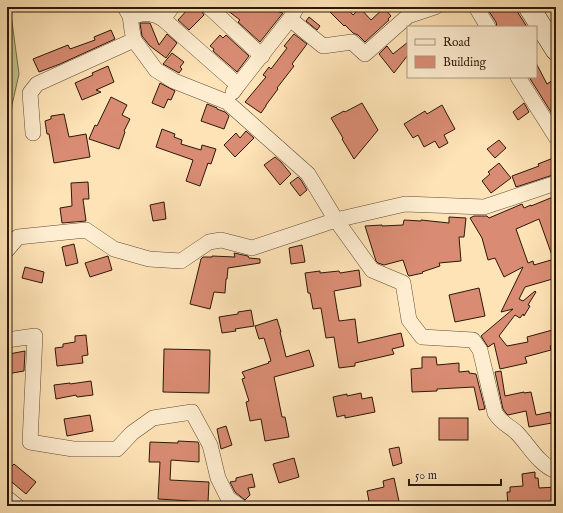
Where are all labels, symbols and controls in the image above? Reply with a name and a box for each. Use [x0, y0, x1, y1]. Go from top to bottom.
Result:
legend [407, 26, 537, 78]
text: Road [443, 35, 471, 50]
text: Building [443, 55, 487, 70]
scale bar [409, 461, 501, 487]
text: 50 m [415, 468, 437, 483]

